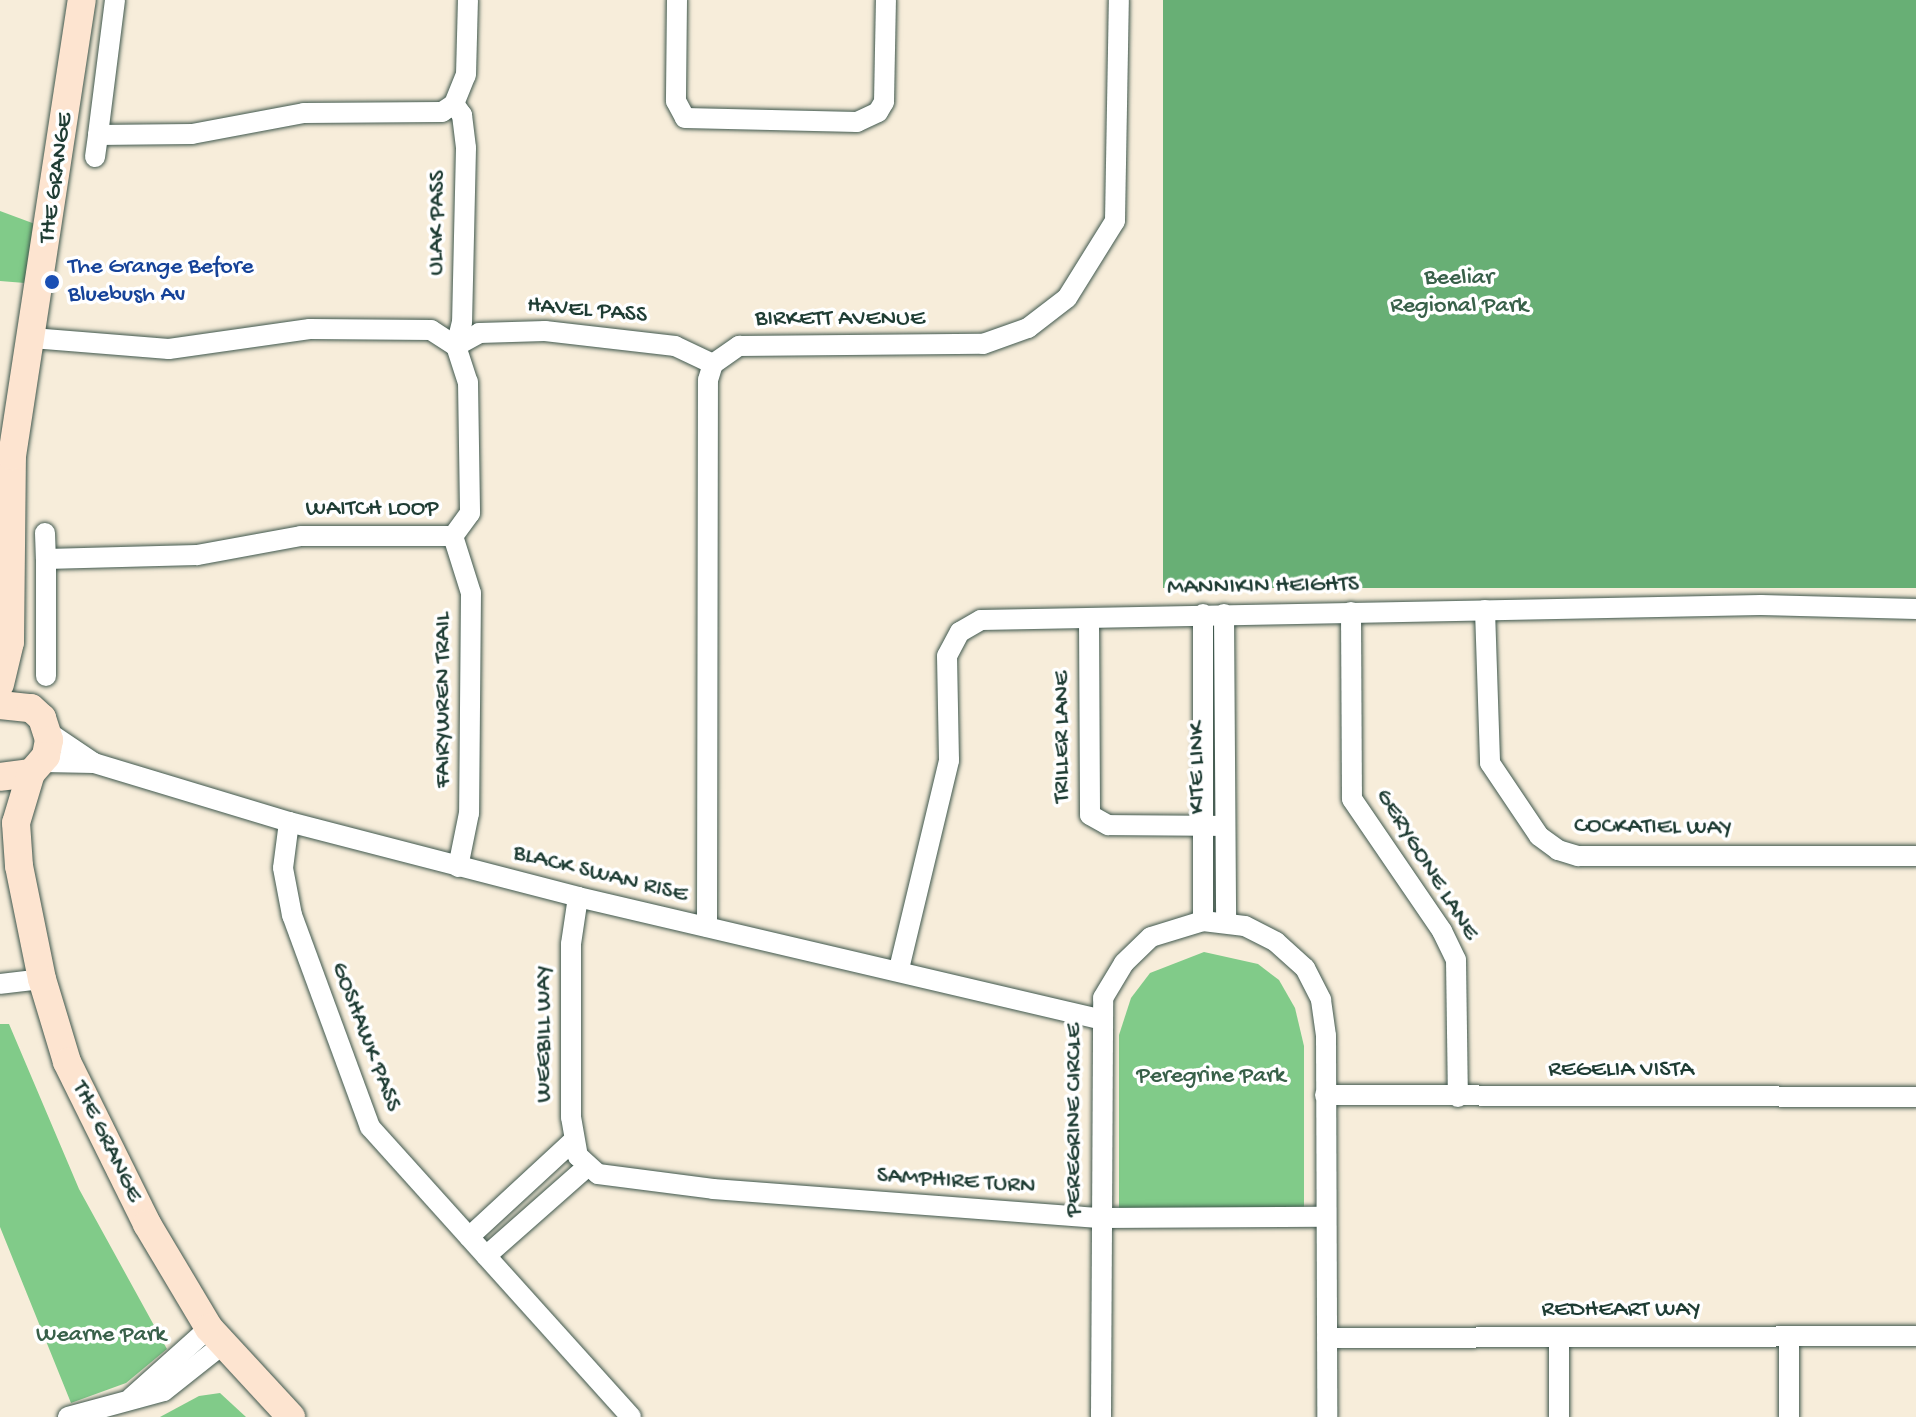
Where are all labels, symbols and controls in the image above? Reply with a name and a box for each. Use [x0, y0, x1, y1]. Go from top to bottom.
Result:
street label: THE GRANGE [34, 111, 80, 245]
street label: ULAK PASS [423, 170, 453, 276]
place label: The Grange Before Bluebush Av [68, 254, 254, 310]
park label: Beeliar Regional Park [1390, 265, 1528, 321]
marker: The Grange Before Bluebush Av [43, 273, 61, 291]
street label: HAVEL PASS [526, 291, 648, 331]
street label: BIRKETT AVENUE [755, 306, 925, 334]
street label: WAITCH LOOP [306, 496, 438, 524]
street label: MANNIKIN HEIGHTS [1167, 571, 1359, 603]
street label: FAIRYWREN TRAIL [430, 612, 458, 788]
street label: TRILLER LANE [1049, 671, 1077, 803]
street label: KITE LINK [1184, 722, 1212, 814]
street label: GERYGONE LANE [1368, 784, 1484, 946]
street label: COCKATIEL WAY [1574, 812, 1732, 844]
street label: BLACK SWAN RISE [510, 839, 690, 911]
street label: GOSHAWK PASS [323, 958, 407, 1116]
street label: WEEBILL WAY [531, 965, 559, 1103]
street label: PEREGRINE CIRCLE [1061, 1023, 1089, 1217]
street label: REGELIA VISTA [1548, 1057, 1694, 1085]
park label: Peregrine Park [1136, 1063, 1286, 1091]
street label: THE GRANGE [64, 1077, 148, 1207]
street label: SAMPHIRE TURN [876, 1162, 1036, 1202]
street label: REDHEART WAY [1541, 1297, 1701, 1325]
park label: Wearne Park [36, 1322, 166, 1350]

